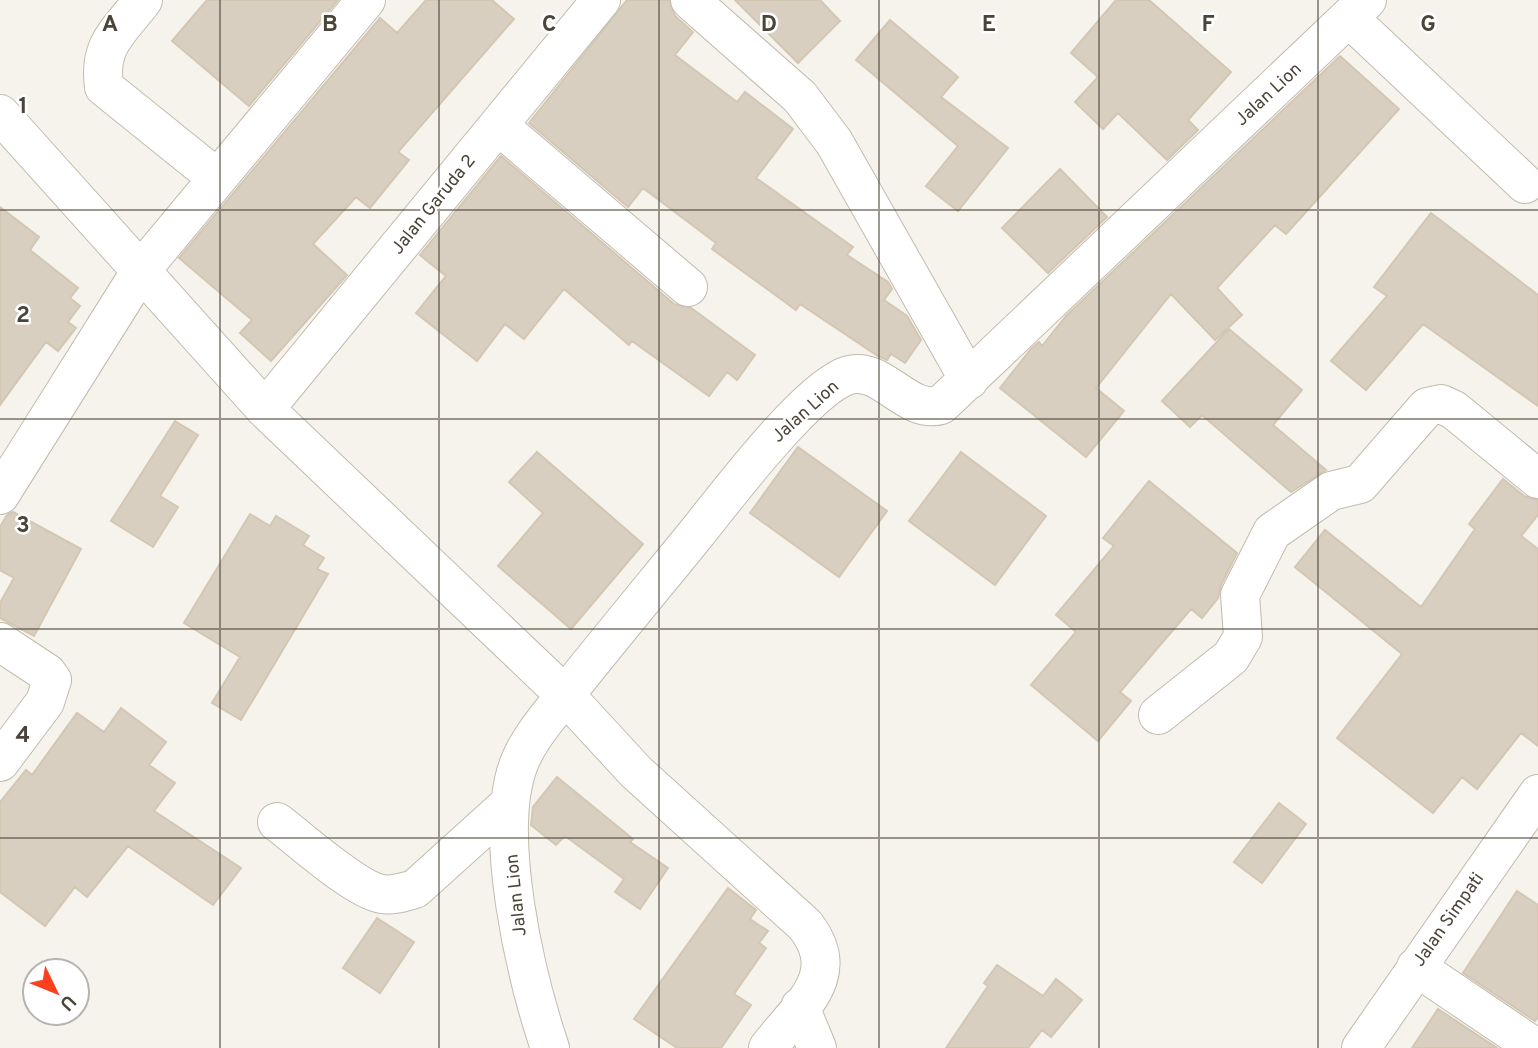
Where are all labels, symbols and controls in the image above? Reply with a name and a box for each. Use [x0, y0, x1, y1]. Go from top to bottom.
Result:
text: A [102, 11, 118, 40]
text: B [322, 11, 338, 40]
text: C [542, 11, 556, 40]
text: D [761, 11, 777, 40]
text: E [982, 11, 996, 40]
text: F [1201, 11, 1215, 40]
text: G [1420, 11, 1436, 40]
street label: Jalan Lion [1231, 58, 1307, 132]
text: 1 [18, 93, 28, 122]
street label: Jalan Garuda 2 [387, 150, 481, 260]
text: 2 [16, 302, 30, 331]
street label: Jalan Lion [768, 376, 844, 448]
text: 3 [16, 512, 30, 541]
text: 4 [16, 722, 30, 751]
street label: Jalan Lion [501, 853, 533, 937]
street label: Jalan Simpati [1408, 869, 1490, 971]
north arrow [21, 957, 91, 1027]
text: U [54, 989, 80, 1015]

